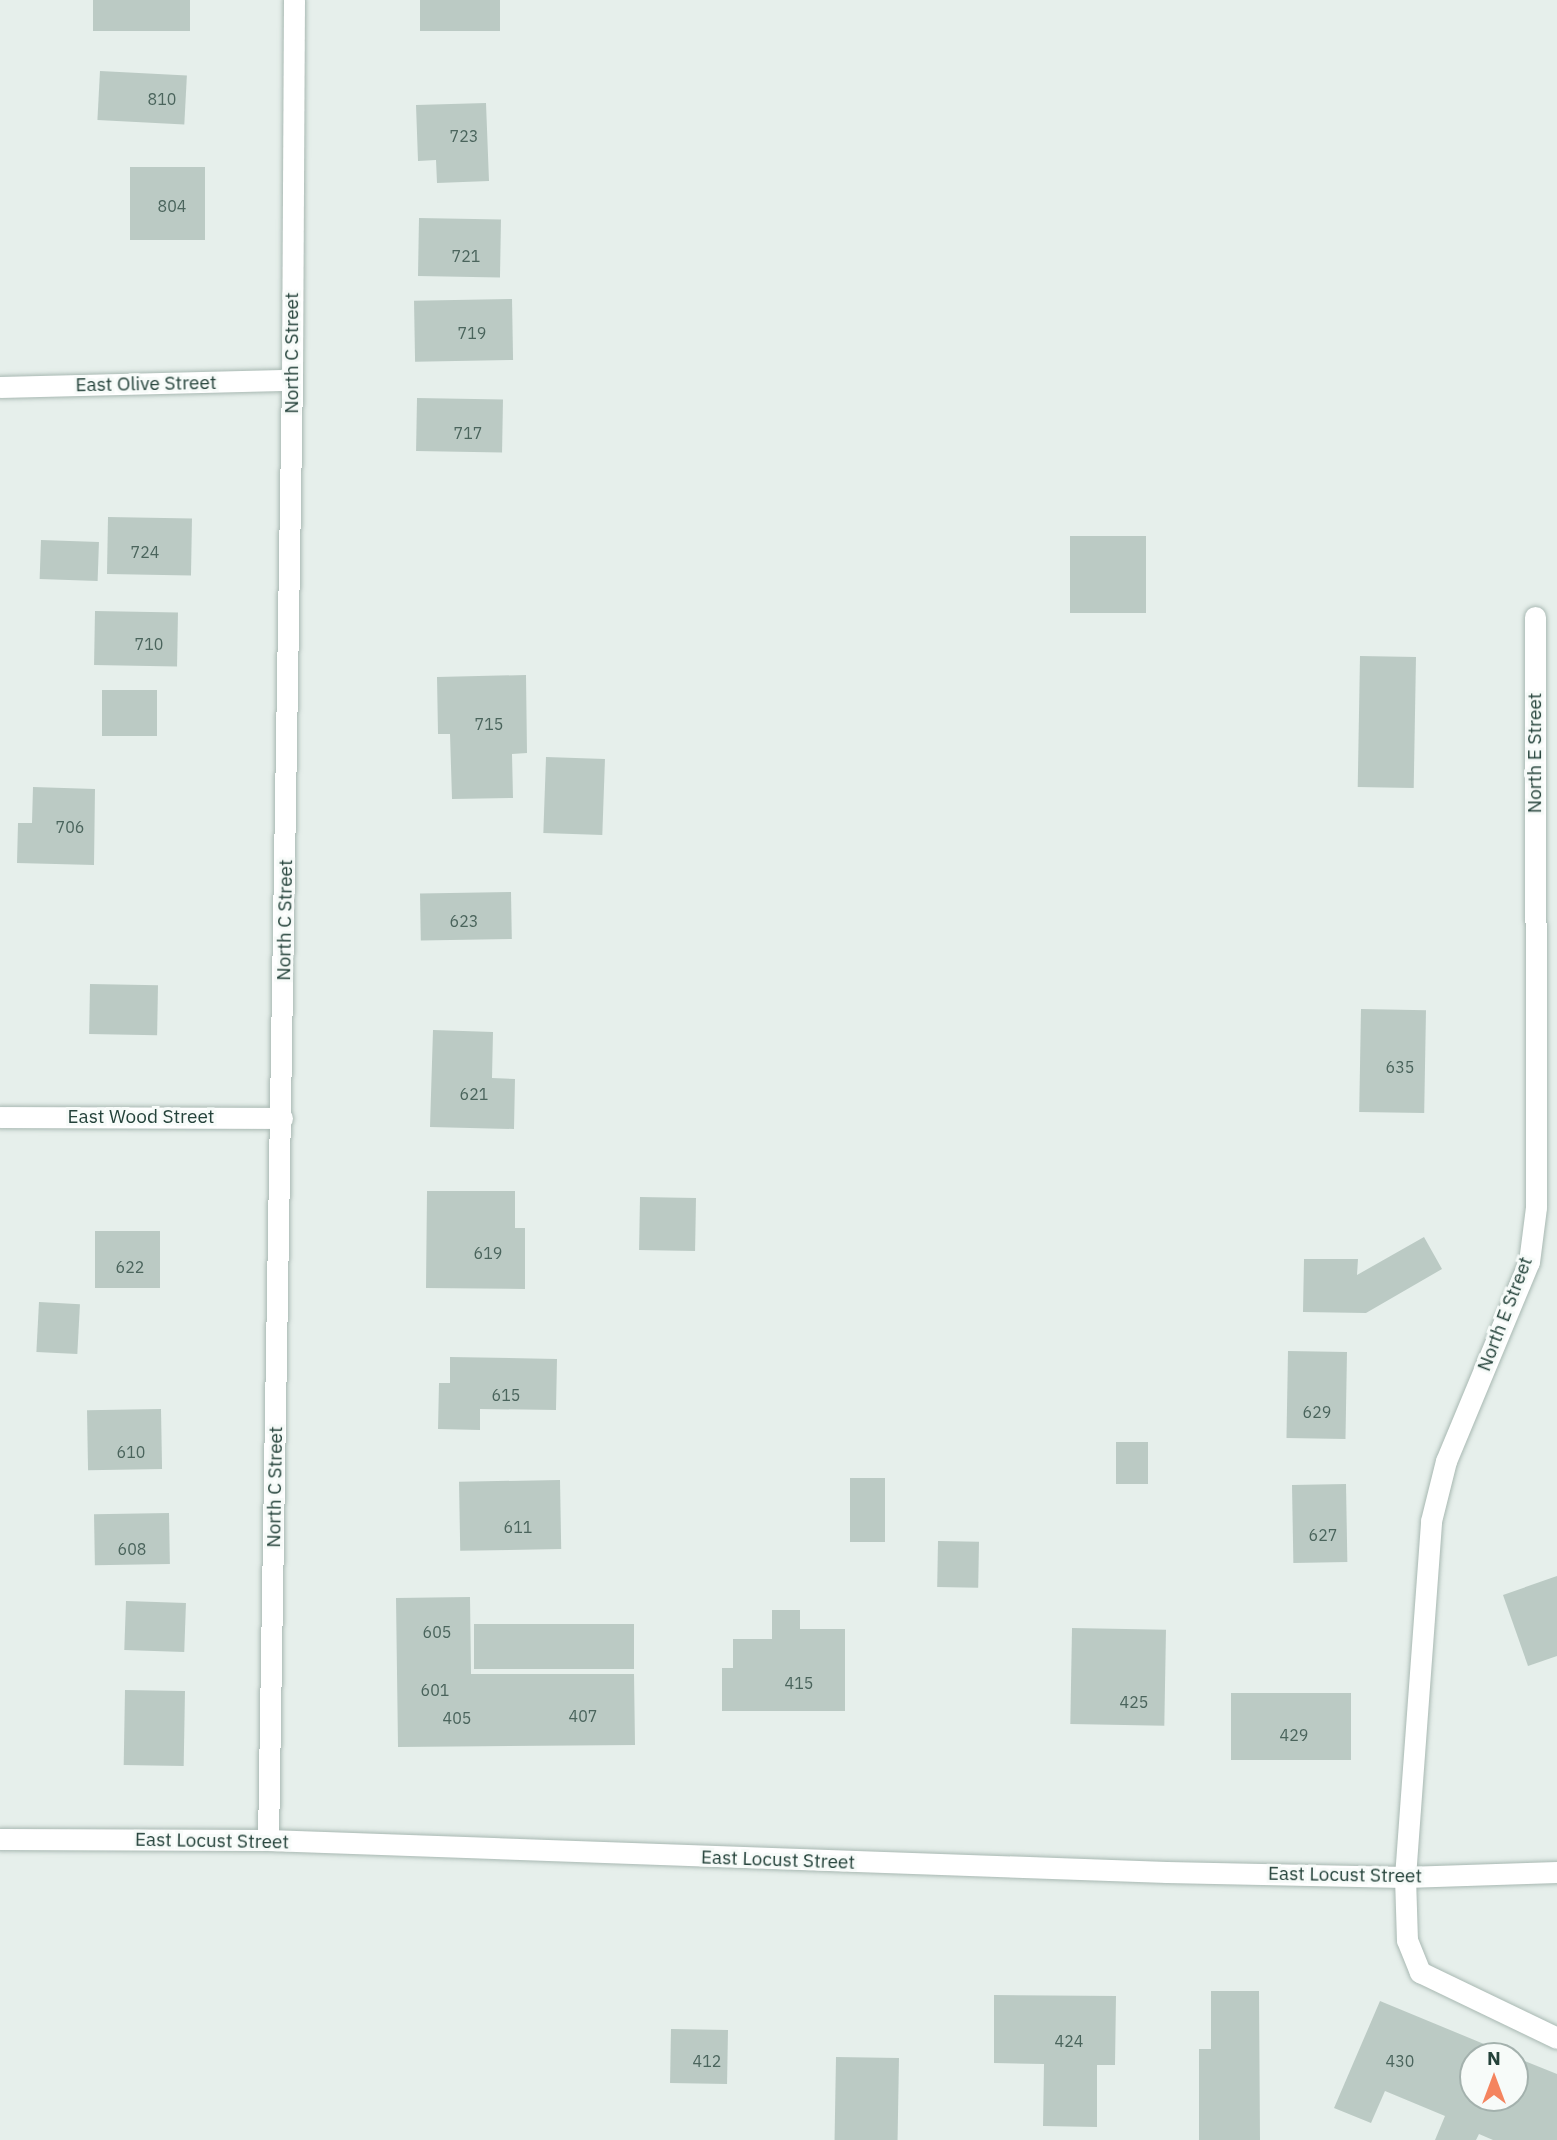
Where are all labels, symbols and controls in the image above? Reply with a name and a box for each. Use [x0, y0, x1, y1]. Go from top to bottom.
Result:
house number: 810 [148, 89, 176, 109]
house number: 723 [450, 126, 478, 146]
house number: 804 [158, 196, 186, 216]
house number: 721 [452, 246, 480, 266]
street label: North C Street [281, 292, 303, 414]
house number: 719 [458, 323, 486, 343]
street label: East Olive Street [75, 371, 217, 397]
house number: 717 [454, 423, 482, 443]
house number: 724 [131, 542, 159, 562]
house number: 710 [135, 634, 163, 654]
street label: North E Street [1524, 693, 1546, 813]
house number: 715 [475, 714, 503, 734]
house number: 706 [56, 817, 84, 837]
street label: North C Street [273, 859, 297, 981]
house number: 623 [450, 911, 478, 931]
house number: 635 [1386, 1057, 1414, 1077]
house number: 621 [460, 1084, 488, 1104]
street label: East Wood Street [67, 1106, 215, 1128]
house number: 619 [474, 1243, 502, 1263]
street label: North E Street [1473, 1254, 1537, 1374]
house number: 622 [116, 1257, 144, 1277]
house number: 615 [492, 1385, 520, 1405]
house number: 629 [1303, 1402, 1331, 1422]
street label: North C Street [263, 1426, 287, 1548]
house number: 610 [117, 1442, 145, 1462]
house number: 611 [504, 1517, 532, 1537]
house number: 627 [1309, 1525, 1337, 1545]
house number: 608 [118, 1539, 146, 1559]
house number: 605 [423, 1622, 451, 1642]
house number: 415 [785, 1673, 813, 1693]
house number: 601 [421, 1680, 449, 1700]
house number: 425 [1120, 1692, 1148, 1712]
house number: 407 [569, 1706, 597, 1726]
house number: 405 [443, 1708, 471, 1728]
house number: 429 [1280, 1725, 1308, 1745]
street label: East Locust Street [135, 1828, 289, 1854]
street label: East Locust Street [701, 1846, 855, 1874]
street label: East Locust Street [1268, 1862, 1422, 1888]
house number: 424 [1055, 2031, 1083, 2051]
north arrow [1459, 2042, 1529, 2112]
text: N [1487, 2046, 1501, 2070]
house number: 412 [693, 2051, 721, 2071]
house number: 430 [1386, 2051, 1414, 2071]

